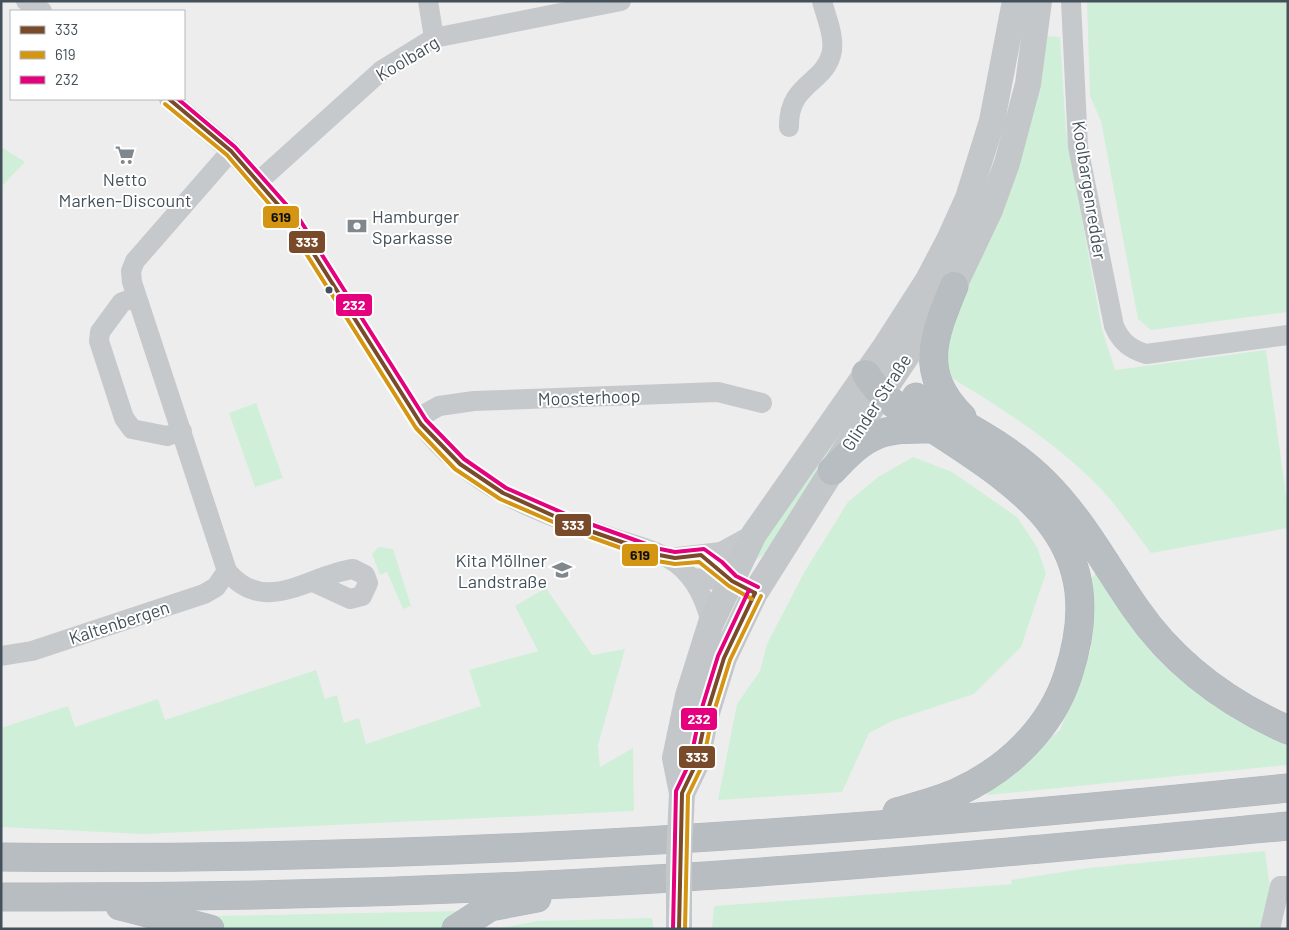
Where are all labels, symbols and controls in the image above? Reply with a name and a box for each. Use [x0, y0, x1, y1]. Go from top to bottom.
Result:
legend [10, 10, 185, 100]
text: 333 [55, 20, 78, 38]
street label: Koolbarg [372, 31, 442, 85]
text: 619 [55, 45, 76, 63]
text: 232 [55, 70, 79, 88]
street label: Koolbargenredder [1068, 119, 1112, 262]
supermarket icon: Netto Marken-Discount [114, 144, 136, 166]
place label: Netto Marken-Discount [59, 168, 191, 211]
line badge: 619 [262, 205, 300, 229]
place label: Hamburger Sparkasse [372, 205, 460, 248]
text: 619 [271, 208, 291, 225]
bank icon: Hamburger Sparkasse [346, 215, 368, 237]
line badge: 333 [288, 230, 326, 254]
text: 333 [296, 233, 318, 250]
unlabelled marker [324, 285, 334, 295]
line badge: 232 [335, 293, 373, 317]
text: 232 [342, 296, 366, 313]
street label: Glinder Straße [836, 349, 916, 455]
street label: Moosterhoop [537, 384, 641, 410]
line badge: 333 [554, 513, 592, 537]
text: 333 [562, 516, 584, 533]
line badge: 619 [621, 543, 659, 567]
text: 619 [630, 546, 650, 563]
place label: Kita Möllner Landstraße [456, 549, 547, 592]
school or university icon: Kita Möllner Landstraße [551, 559, 573, 581]
street label: Kaltenbergen [66, 595, 172, 649]
line badge: 232 [680, 707, 718, 731]
text: 232 [687, 710, 711, 727]
line badge: 333 [678, 745, 716, 769]
text: 333 [686, 748, 708, 765]

